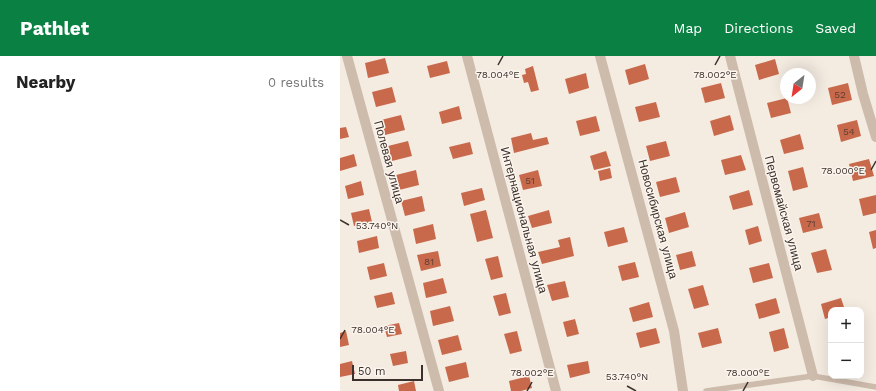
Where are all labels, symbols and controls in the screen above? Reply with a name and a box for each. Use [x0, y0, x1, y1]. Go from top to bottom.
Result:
text: Pathlet [20, 17, 89, 40]
text: Map [674, 20, 702, 36]
text: Directions [724, 20, 793, 36]
text: Saved [815, 20, 856, 36]
north arrow [780, 68, 816, 104]
text: 78.004°E [476, 69, 520, 80]
text: 78.002°E [693, 69, 737, 80]
text: Nearby [16, 72, 75, 92]
text: 0 results [268, 75, 324, 90]
house number: 52 [834, 89, 846, 100]
street label: Полевая улица [371, 119, 407, 205]
house number: 54 [843, 126, 855, 137]
street label: Интернациональная улица [498, 145, 550, 295]
street label: Первомайская улица [762, 154, 806, 272]
street label: Новосибирская улица [635, 158, 681, 281]
text: 78.000°E [821, 165, 865, 176]
house number: 51 [525, 175, 535, 186]
house number: 71 [806, 218, 816, 229]
text: 53.740°N [356, 220, 398, 231]
house number: 81 [424, 256, 434, 267]
map controls [828, 307, 864, 379]
button: + [828, 307, 864, 343]
text: 78.004°E [351, 324, 395, 335]
button: − [828, 343, 864, 379]
scale bar [352, 363, 423, 382]
text: 50 m [358, 365, 385, 378]
text: 78.002°E [510, 367, 554, 378]
text: 78.000°E [726, 367, 770, 378]
text: 53.740°N [606, 371, 648, 382]

